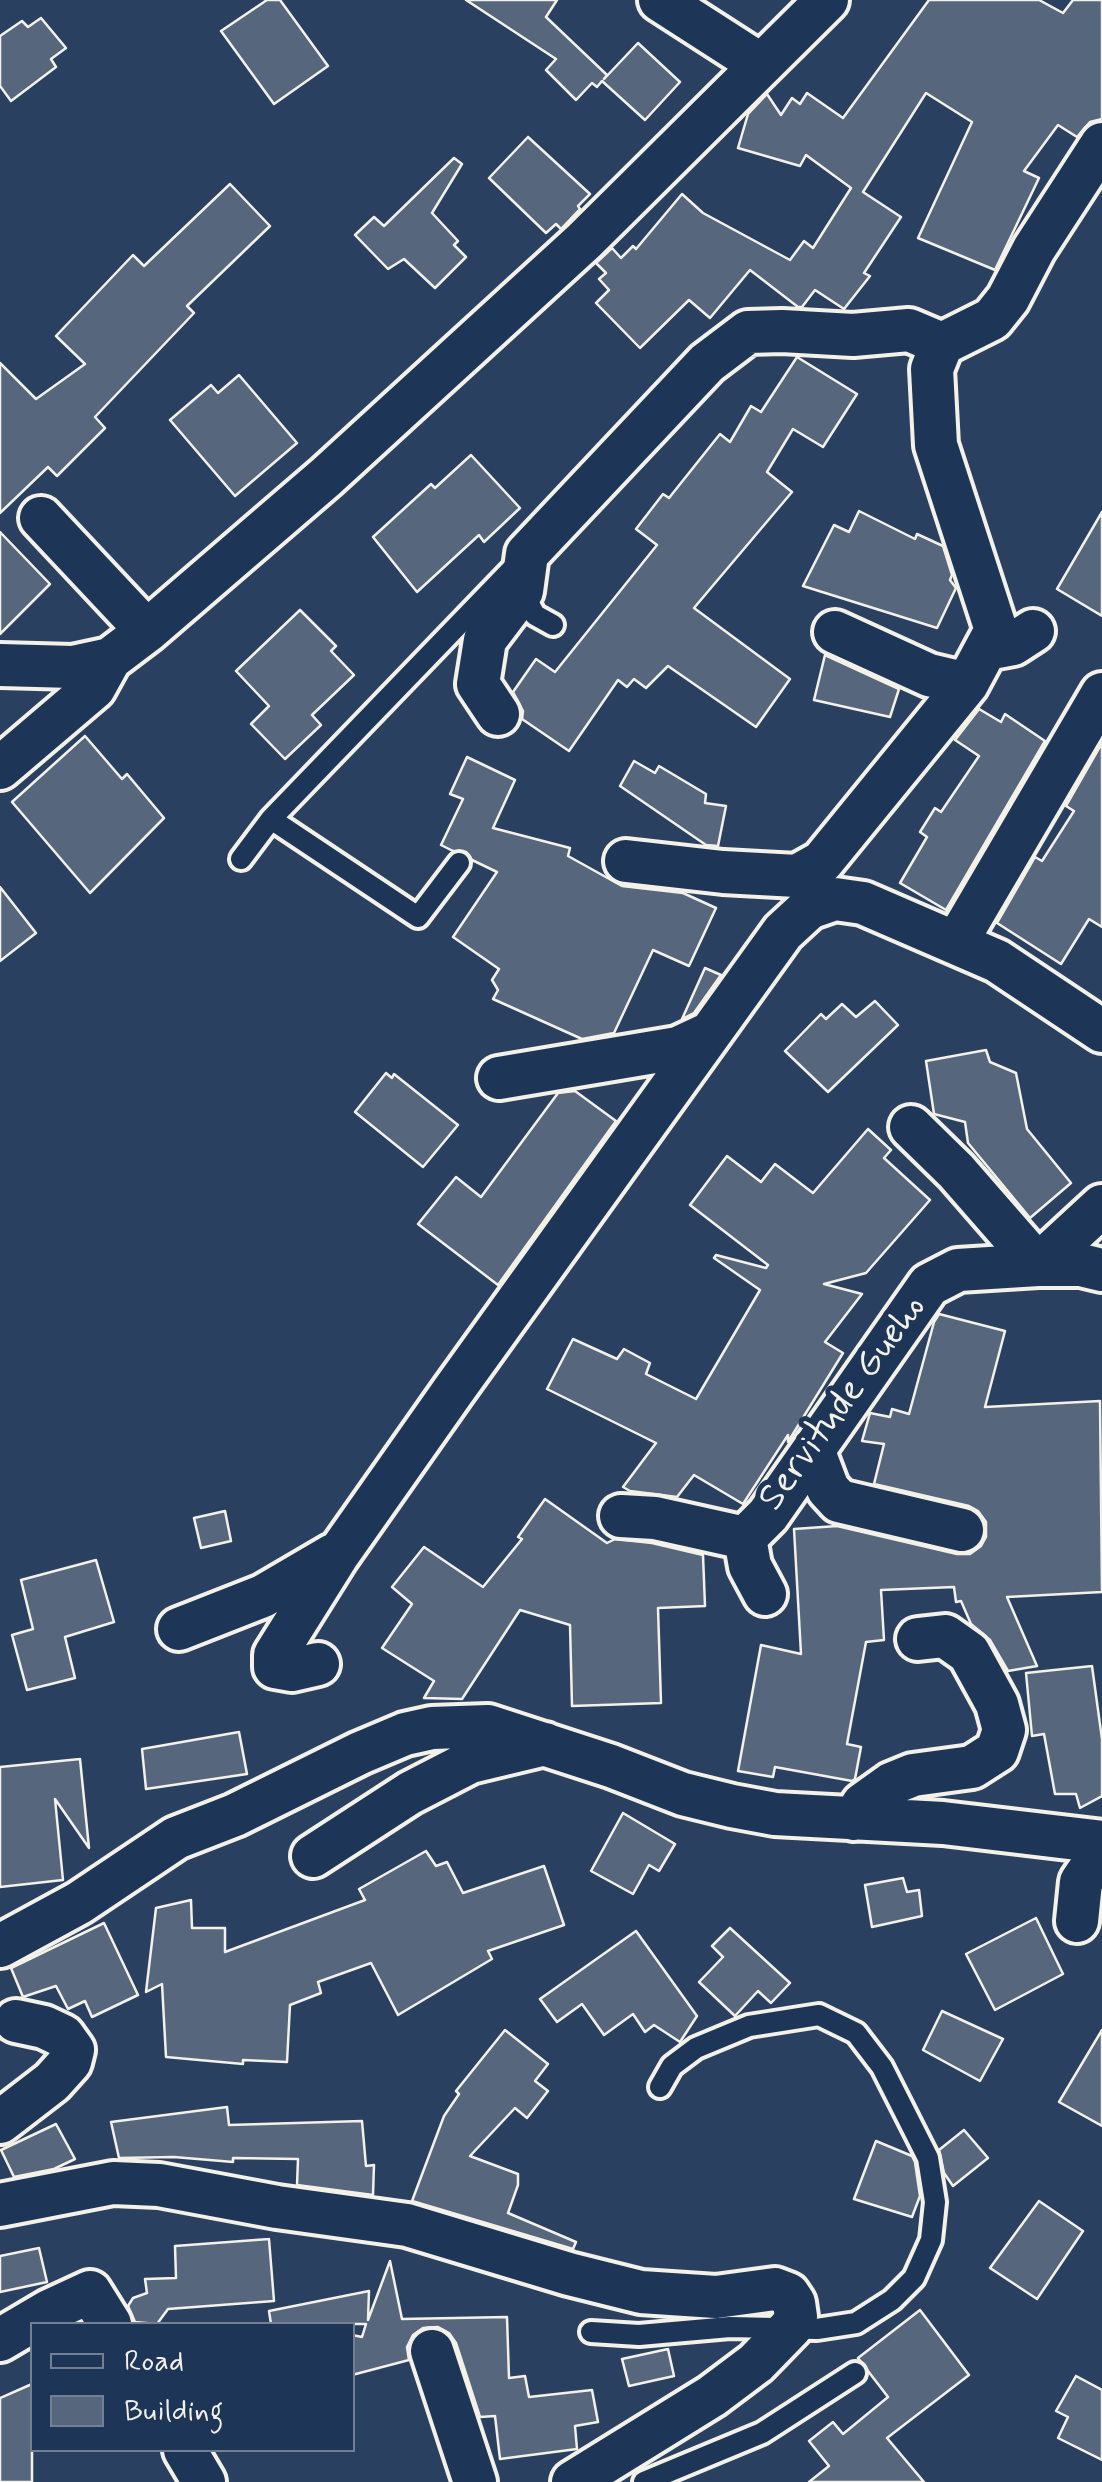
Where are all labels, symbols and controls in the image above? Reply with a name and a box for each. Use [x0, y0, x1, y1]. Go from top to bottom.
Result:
street label: Servitude Gueho [750, 1287, 938, 1521]
legend [30, 2322, 355, 2452]
text: Road [124, 2342, 184, 2381]
text: Building [124, 2392, 223, 2431]

